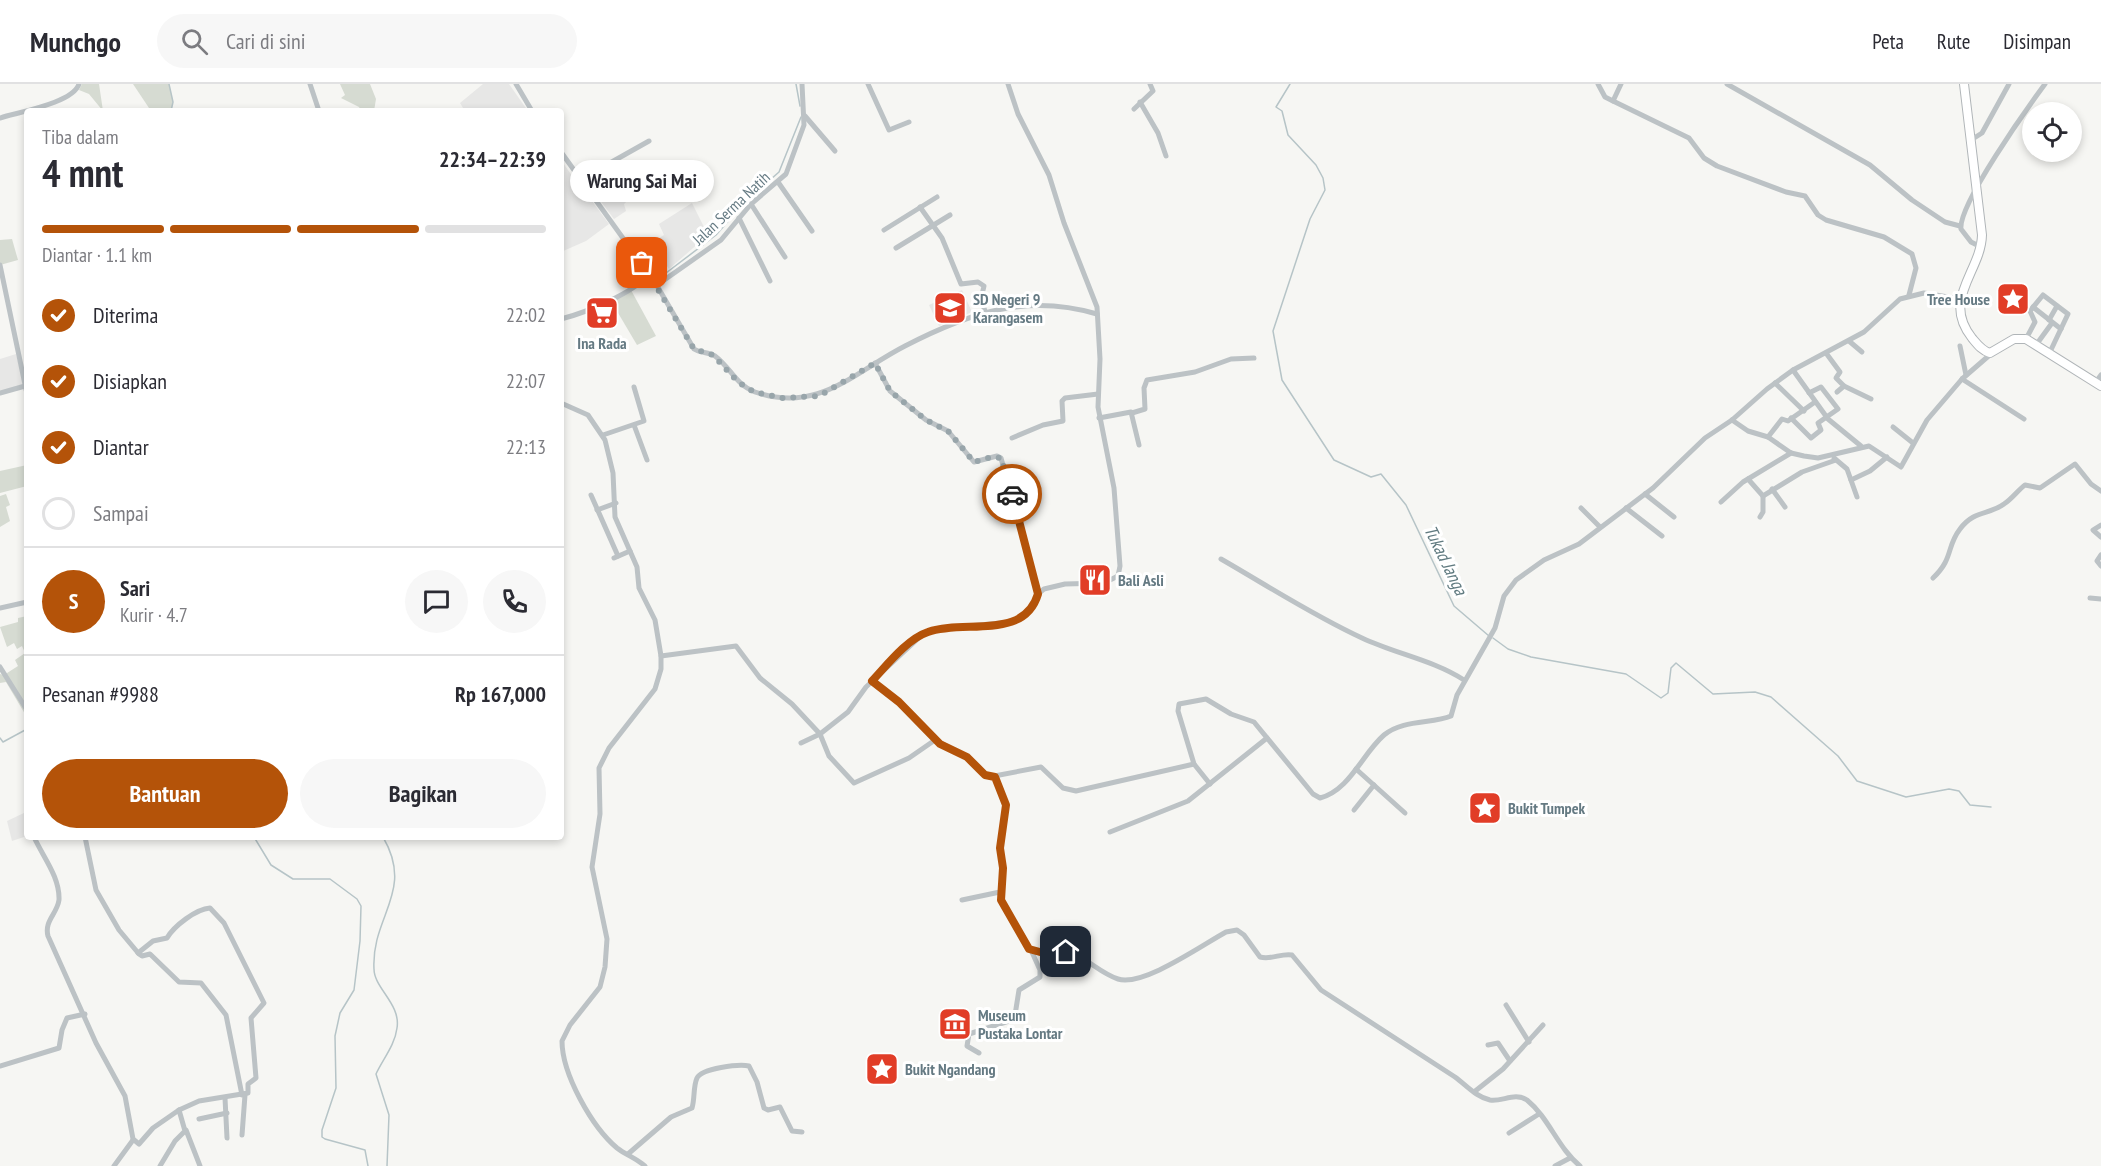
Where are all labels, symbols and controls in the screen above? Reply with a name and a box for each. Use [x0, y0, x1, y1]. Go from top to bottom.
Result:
search box [157, 14, 577, 68]
text: Munchgo [30, 23, 121, 60]
icon: search [178, 25, 211, 58]
text: Cari di sini [226, 27, 306, 55]
text: Peta [1872, 28, 1904, 55]
text: Rute [1937, 28, 1970, 55]
text: Disimpan [2003, 28, 2071, 55]
map controls [2022, 102, 2082, 162]
button: locate [2022, 102, 2082, 162]
text: Tiba dalam [42, 124, 119, 150]
text: 22:34–22:39 [439, 145, 546, 173]
text: 4 mnt [42, 147, 123, 198]
callout: Warung Sai Mai [570, 161, 714, 203]
street label: Jalan Serma Natih [687, 167, 774, 250]
text: Warung Sai Mai [587, 168, 697, 194]
pin [616, 237, 667, 288]
text: Diantar · 1.1 km [42, 242, 152, 268]
icon: bag [625, 246, 658, 279]
place icon: Tree House [1995, 281, 2031, 317]
place label: SD Negeri 9 Karangasem [973, 289, 1043, 327]
place label: Tree House [1927, 289, 1990, 309]
school or university icon: SD Negeri 9 Karangasem [932, 290, 968, 326]
supermarket icon: Ina Rada [584, 295, 620, 331]
icon: check [42, 299, 75, 332]
text: Diterima [93, 301, 158, 329]
text: 22:02 [506, 302, 546, 328]
place label: Ina Rada [577, 333, 627, 353]
icon: check [42, 365, 75, 398]
text: Disiapkan [93, 367, 167, 395]
text: 22:07 [506, 368, 546, 394]
icon: check [42, 431, 75, 464]
text: Diantar [93, 433, 149, 461]
text: 22:13 [506, 434, 546, 460]
courier [982, 464, 1042, 524]
icon: car [996, 478, 1029, 511]
text: Sampai [93, 499, 149, 527]
water label: Tukad Janga [1419, 521, 1473, 599]
restaurant icon: Bali Asli [1077, 562, 1113, 598]
button: chat [405, 570, 468, 633]
button: phone [483, 570, 546, 633]
place label: Bali Asli [1118, 570, 1164, 590]
text: Sari [120, 574, 150, 602]
text: S [69, 587, 78, 615]
text: Kurir · 4.7 [120, 602, 188, 628]
text: Pesanan #9988 [42, 680, 159, 708]
text: Rp 167,000 [455, 680, 546, 708]
button: Bantuan [42, 759, 288, 828]
button: Bagikan [300, 759, 546, 828]
place icon: Bukit Tumpek [1467, 790, 1503, 826]
place label: Bukit Tumpek [1508, 798, 1586, 818]
pin [1040, 926, 1091, 977]
icon: home [1049, 935, 1082, 968]
place label: Museum Pustaka Lontar [978, 1005, 1063, 1043]
museum icon: Museum Pustaka Lontar [937, 1006, 973, 1042]
place icon: Bukit Ngandang [864, 1051, 900, 1087]
place label: Bukit Ngandang [905, 1059, 996, 1079]

